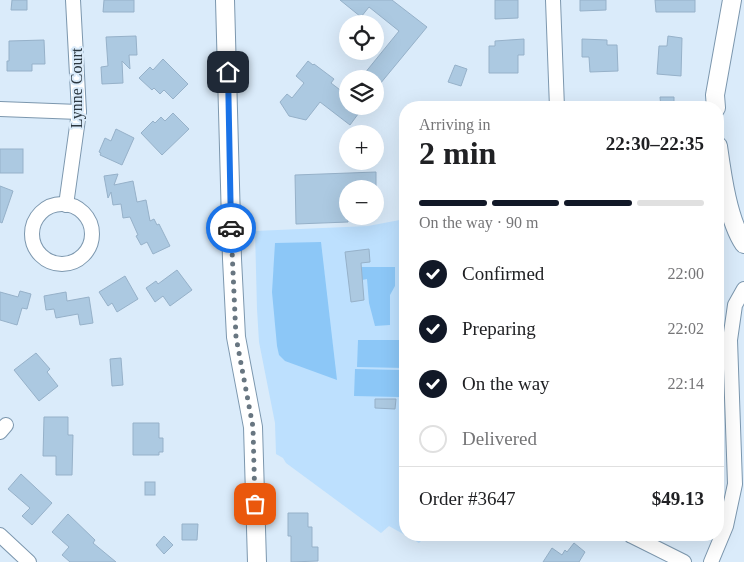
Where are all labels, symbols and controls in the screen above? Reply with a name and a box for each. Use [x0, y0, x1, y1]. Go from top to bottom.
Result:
map controls [339, 15, 384, 225]
button: locate [339, 15, 384, 60]
street label: Lynne Court [68, 47, 86, 128]
pin [207, 51, 249, 93]
icon: home [214, 58, 242, 86]
button: layers [339, 70, 384, 115]
text: Arriving in [419, 116, 491, 133]
button: + [339, 125, 384, 170]
text: 22:30–22:35 [606, 133, 704, 154]
text: 2 min [419, 135, 496, 171]
button: − [339, 180, 384, 225]
courier [206, 203, 256, 253]
icon: car [217, 214, 245, 242]
text: On the way · 90 m [419, 214, 539, 231]
icon: check [419, 260, 447, 288]
text: Confirmed [462, 263, 544, 284]
text: 22:00 [668, 265, 704, 282]
icon: check [419, 315, 447, 343]
text: Preparing [462, 318, 536, 339]
text: 22:02 [668, 320, 704, 337]
icon: check [419, 370, 447, 398]
text: On the way [462, 373, 550, 394]
text: 22:14 [668, 375, 704, 392]
text: Delivered [462, 428, 537, 449]
pin [234, 483, 276, 525]
text: Order #3647 [419, 488, 516, 509]
text: $49.13 [652, 488, 704, 509]
icon: bag [241, 490, 269, 518]

